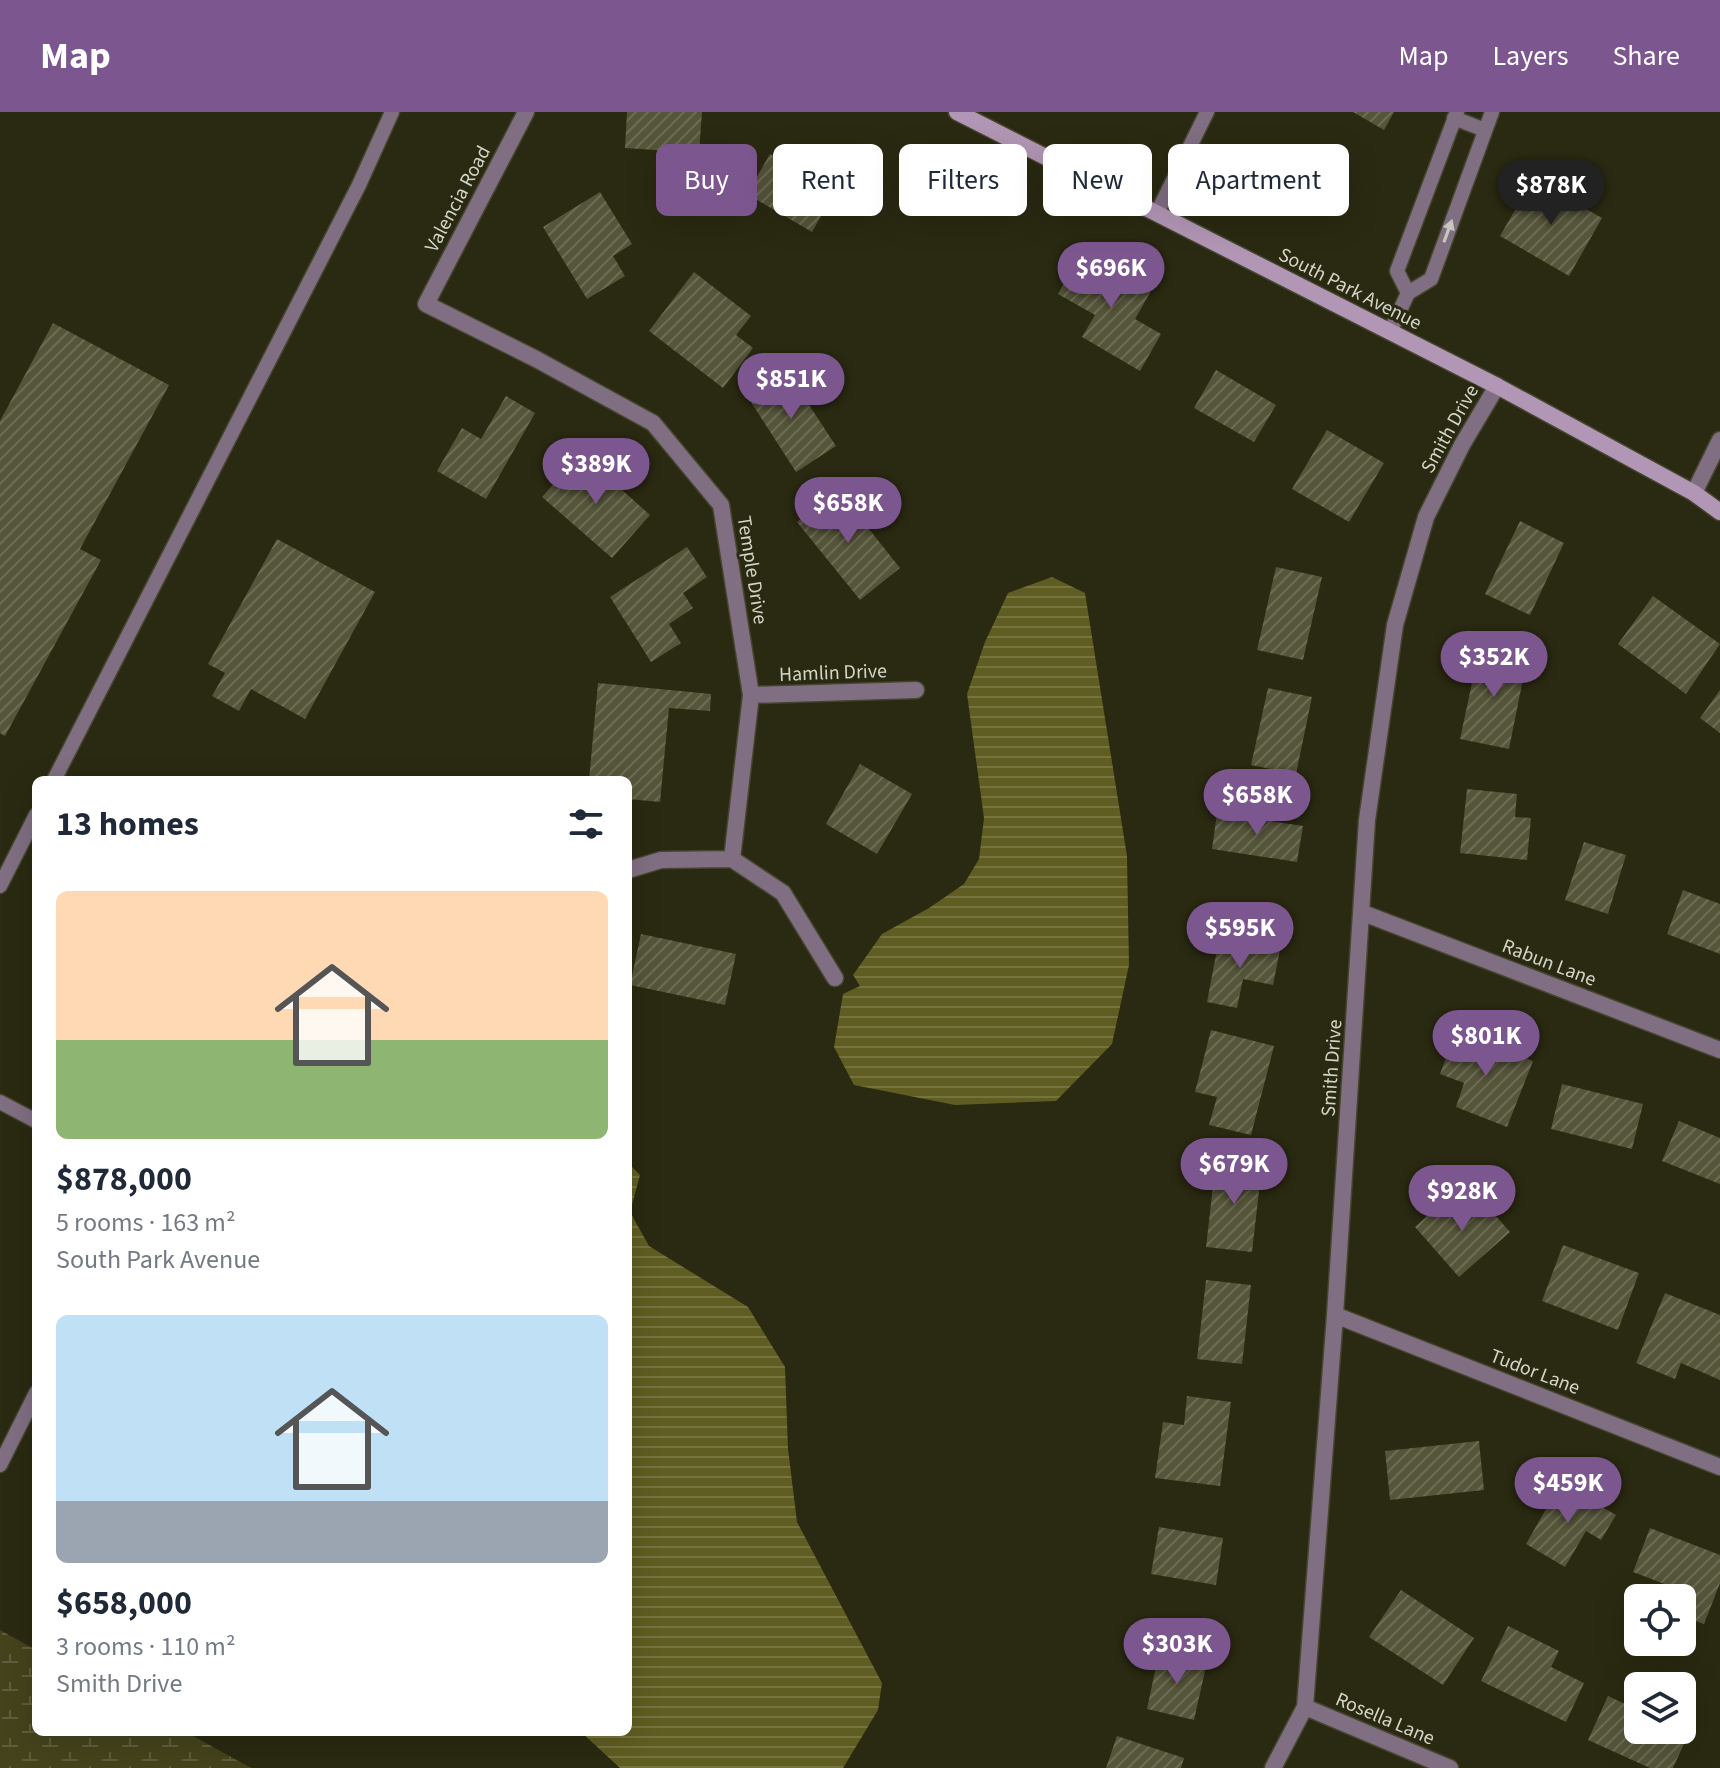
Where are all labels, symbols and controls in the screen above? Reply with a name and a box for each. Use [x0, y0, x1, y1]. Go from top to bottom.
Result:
text: Map [40, 29, 111, 83]
text: Map [1398, 36, 1448, 76]
text: Layers [1492, 36, 1568, 76]
text: Share [1612, 36, 1680, 76]
street label: Valencia Road [418, 141, 498, 257]
chip: Buy [656, 144, 757, 216]
chip: Rent [773, 144, 883, 216]
chip: Filters [899, 144, 1027, 216]
chip: New [1043, 144, 1152, 216]
chip: Apartment [1168, 144, 1349, 216]
pin: $878K [1495, 159, 1607, 227]
text: $878K [1516, 166, 1586, 203]
one-way arrow [1443, 219, 1455, 243]
street label: South Park Avenue [1274, 241, 1426, 337]
pin: $696K [1055, 242, 1167, 310]
text: $696K [1076, 249, 1146, 286]
pin: $851K [735, 353, 847, 421]
text: $851K [756, 360, 826, 397]
street label: Smith Drive [1414, 380, 1486, 478]
pin: $389K [540, 438, 652, 506]
text: $389K [561, 445, 631, 482]
pin: $658K [792, 477, 904, 545]
text: $658K [813, 484, 883, 521]
street label: Temple Drive [730, 514, 774, 626]
pin: $352K [1438, 631, 1550, 699]
text: $352K [1459, 638, 1529, 675]
street label: Hamlin Drive [779, 657, 888, 689]
pin: $658K [1201, 769, 1313, 837]
text: $658K [1222, 776, 1292, 813]
text: 13 homes [56, 800, 199, 849]
icon: filters [564, 802, 608, 846]
pin: $595K [1184, 902, 1296, 970]
text: $595K [1205, 909, 1275, 946]
street label: Rabun Lane [1498, 932, 1600, 994]
icon: home [260, 943, 404, 1087]
pin: $801K [1430, 1010, 1542, 1078]
text: $801K [1451, 1017, 1521, 1054]
street label: Smith Drive [1315, 1018, 1349, 1117]
pin: $679K [1178, 1138, 1290, 1206]
text: $679K [1199, 1145, 1269, 1182]
text: $878,000 [56, 1155, 192, 1204]
pin: $928K [1406, 1165, 1518, 1233]
text: $928K [1427, 1172, 1497, 1209]
text: 5 rooms · 163 m² [56, 1204, 235, 1241]
text: South Park Avenue [56, 1241, 260, 1278]
street label: Tudor Lane [1486, 1342, 1584, 1402]
icon: home [260, 1367, 404, 1511]
pin: $459K [1512, 1457, 1624, 1525]
text: $459K [1533, 1464, 1603, 1501]
text: $658,000 [56, 1579, 192, 1628]
map controls [1624, 1584, 1696, 1744]
button: locate [1624, 1584, 1696, 1656]
pin: $303K [1121, 1618, 1233, 1686]
text: $303K [1142, 1625, 1212, 1662]
text: 3 rooms · 110 m² [56, 1628, 235, 1665]
text: Smith Drive [56, 1665, 182, 1702]
button: layers [1624, 1672, 1696, 1744]
street label: Rosella Lane [1331, 1686, 1439, 1752]

